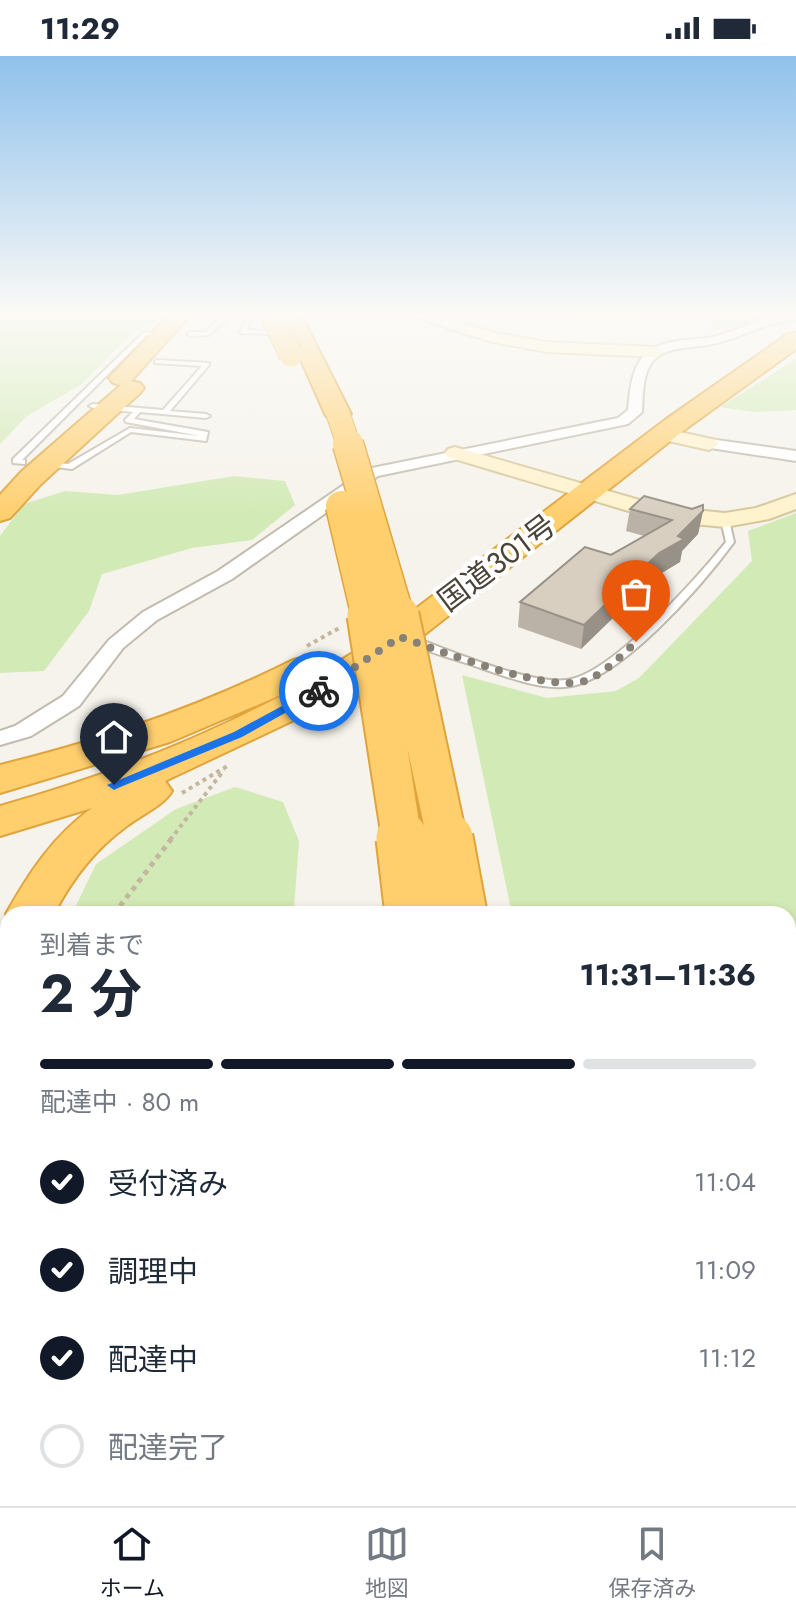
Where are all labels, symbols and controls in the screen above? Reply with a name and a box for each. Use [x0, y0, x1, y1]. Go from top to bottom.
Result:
text: 11:29 [40, 7, 120, 50]
street label: 国道301号 [429, 504, 565, 621]
pin [602, 560, 670, 642]
icon: bag [614, 572, 658, 616]
courier [279, 651, 359, 731]
icon: bike [297, 669, 341, 713]
pin [80, 703, 148, 785]
icon: home [92, 715, 136, 759]
text: 到着まで [40, 926, 144, 964]
text: 11:31–11:36 [579, 953, 756, 996]
text: 2 分 [40, 956, 142, 1032]
text: 配達中 · 80 m [40, 1083, 199, 1121]
icon: check [40, 1160, 84, 1204]
text: 受付済み [108, 1162, 228, 1205]
text: 11:04 [694, 1163, 756, 1201]
icon: check [40, 1248, 84, 1292]
text: 調理中 [108, 1250, 198, 1293]
text: 11:09 [694, 1251, 756, 1289]
icon: check [40, 1336, 84, 1380]
text: 配達中 [108, 1338, 198, 1381]
text: 11:12 [698, 1339, 756, 1377]
text: 配達完了 [108, 1426, 228, 1469]
tab: ホーム [100, 1522, 165, 1604]
tab: 地図 [365, 1522, 409, 1604]
tab: 保存済み [608, 1522, 696, 1604]

